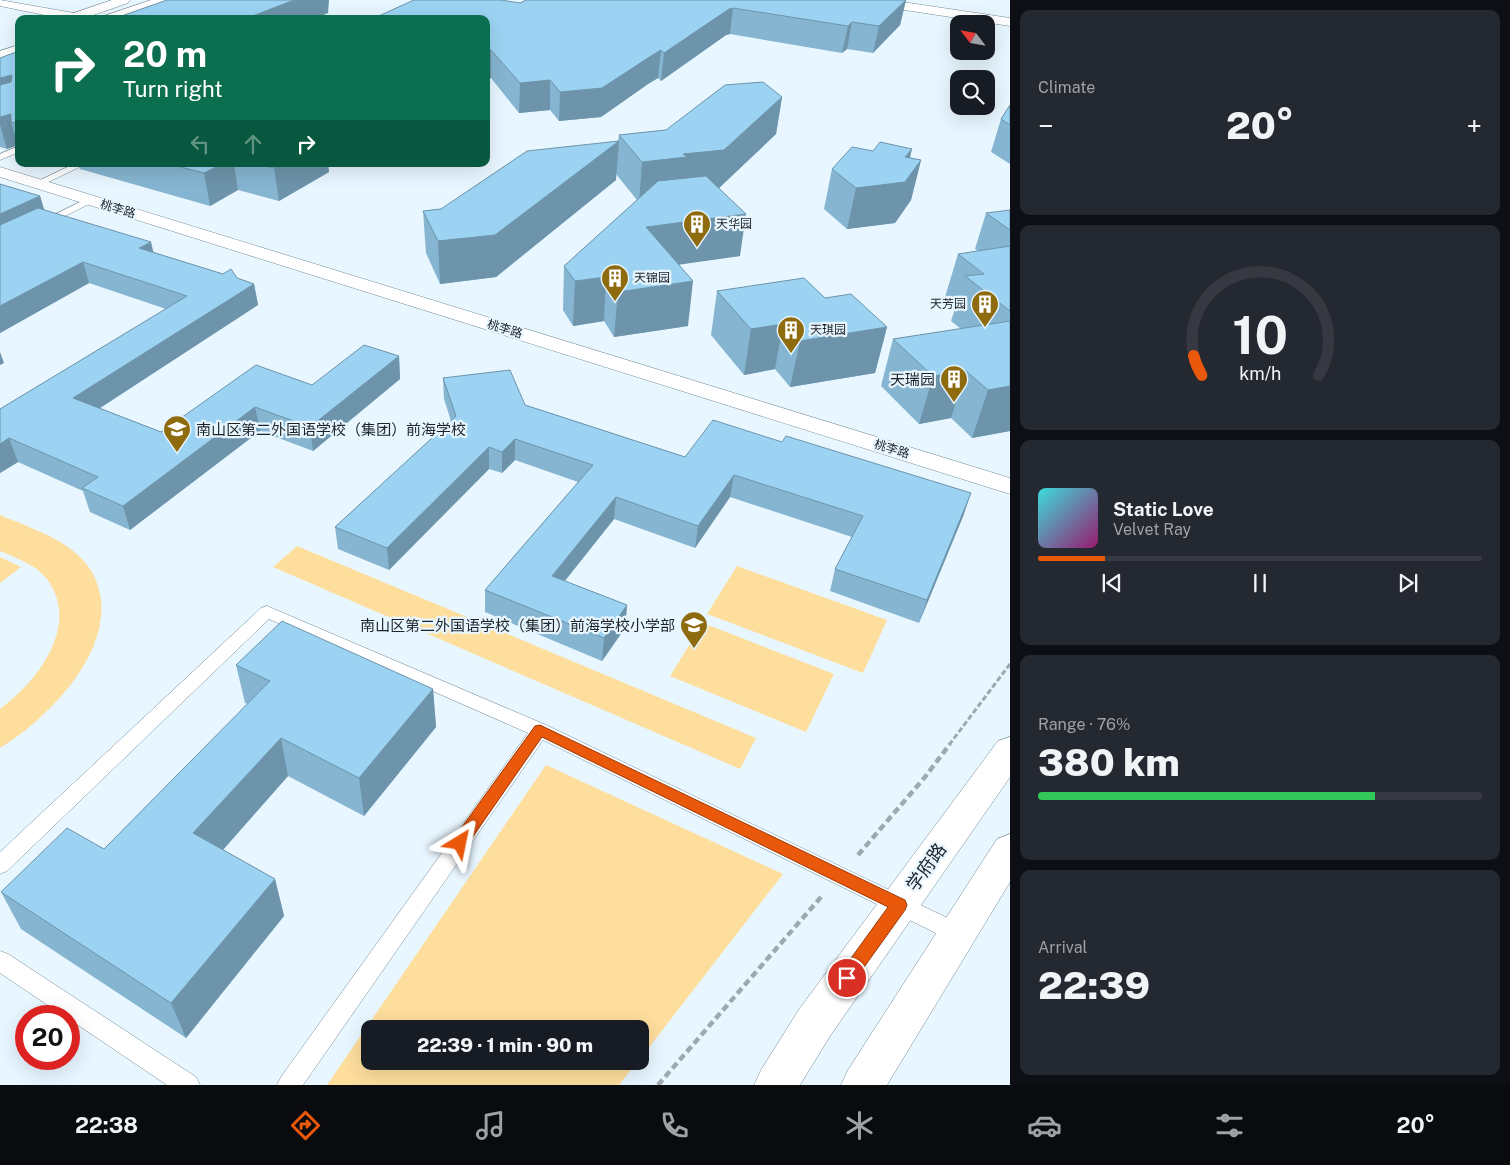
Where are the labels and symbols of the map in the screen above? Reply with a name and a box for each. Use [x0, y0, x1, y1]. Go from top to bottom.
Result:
north arrow [950, 15, 995, 60]
street label: 桃李路 [99, 197, 137, 221]
building icon: 天华园 [682, 209, 712, 248]
place label: 天华园 [716, 217, 752, 231]
building icon: 天锦园 [600, 263, 630, 302]
place label: 天锦园 [634, 271, 670, 285]
building icon: 天芳园 [970, 289, 1000, 328]
place label: 天芳园 [930, 297, 966, 311]
building icon: 天琪园 [776, 315, 806, 354]
street label: 桃李路 [486, 317, 524, 341]
place label: 天琪园 [810, 323, 846, 337]
building icon: 天瑞园 [939, 364, 969, 403]
place label: 天瑞园 [890, 371, 935, 388]
school or university icon: 南山区第二外国语学校（集团）前海学校 [162, 414, 192, 453]
place label: 南山区第二外国语学校（集团）前海学校 [196, 421, 466, 438]
street label: 桃李路 [873, 437, 911, 461]
school or university icon: 南山区第二外国语学校（集团）前海学校小学部 [679, 610, 709, 649]
place label: 南山区第二外国语学校（集团）前海学校小学部 [360, 617, 675, 634]
position arrow [433, 816, 485, 868]
street label: 学府路 [902, 839, 950, 895]
pin [826, 957, 868, 999]
speed limit sign: 20 [15, 1005, 80, 1070]

